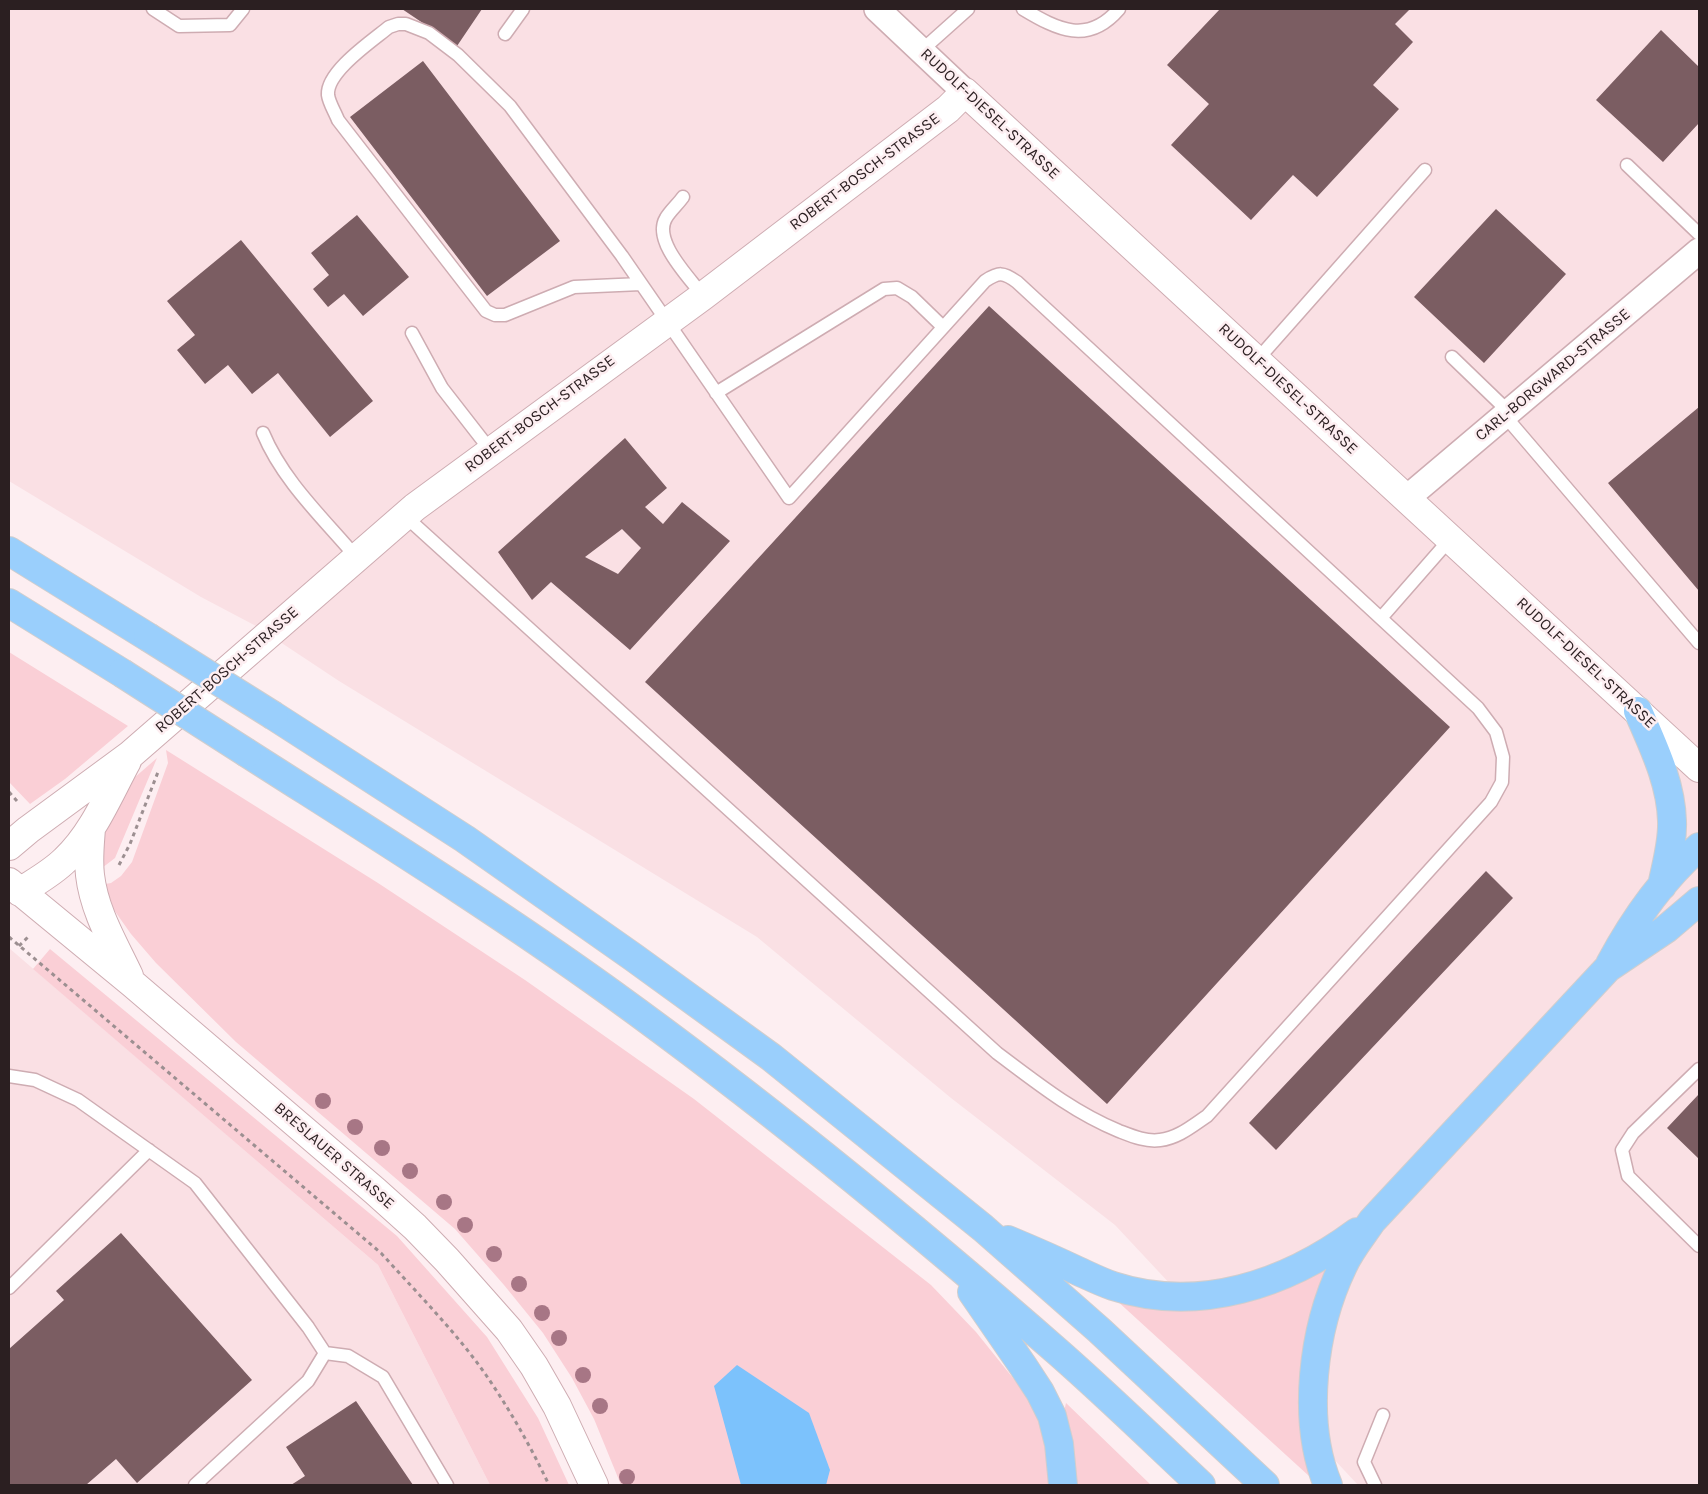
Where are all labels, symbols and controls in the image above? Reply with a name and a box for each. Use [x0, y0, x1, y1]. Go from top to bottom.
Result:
street label: RUDOLF-DIESEL-STRASSE [916, 44, 1064, 184]
street label: ROBERT-BOSCH-STRASSE [786, 109, 944, 235]
street label: CARL-BORGWARD-STRASSE [1472, 305, 1634, 445]
street label: RUDOLF-DIESEL-STRASSE [1214, 319, 1362, 459]
street label: ROBERT-BOSCH-STRASSE [461, 351, 619, 477]
street label: RUDOLF-DIESEL-STRASSE [1512, 593, 1660, 733]
street label: ROBERT-BOSCH-STRASSE [151, 603, 303, 737]
street label: BRESLAUER STRASSE [270, 1099, 398, 1213]

